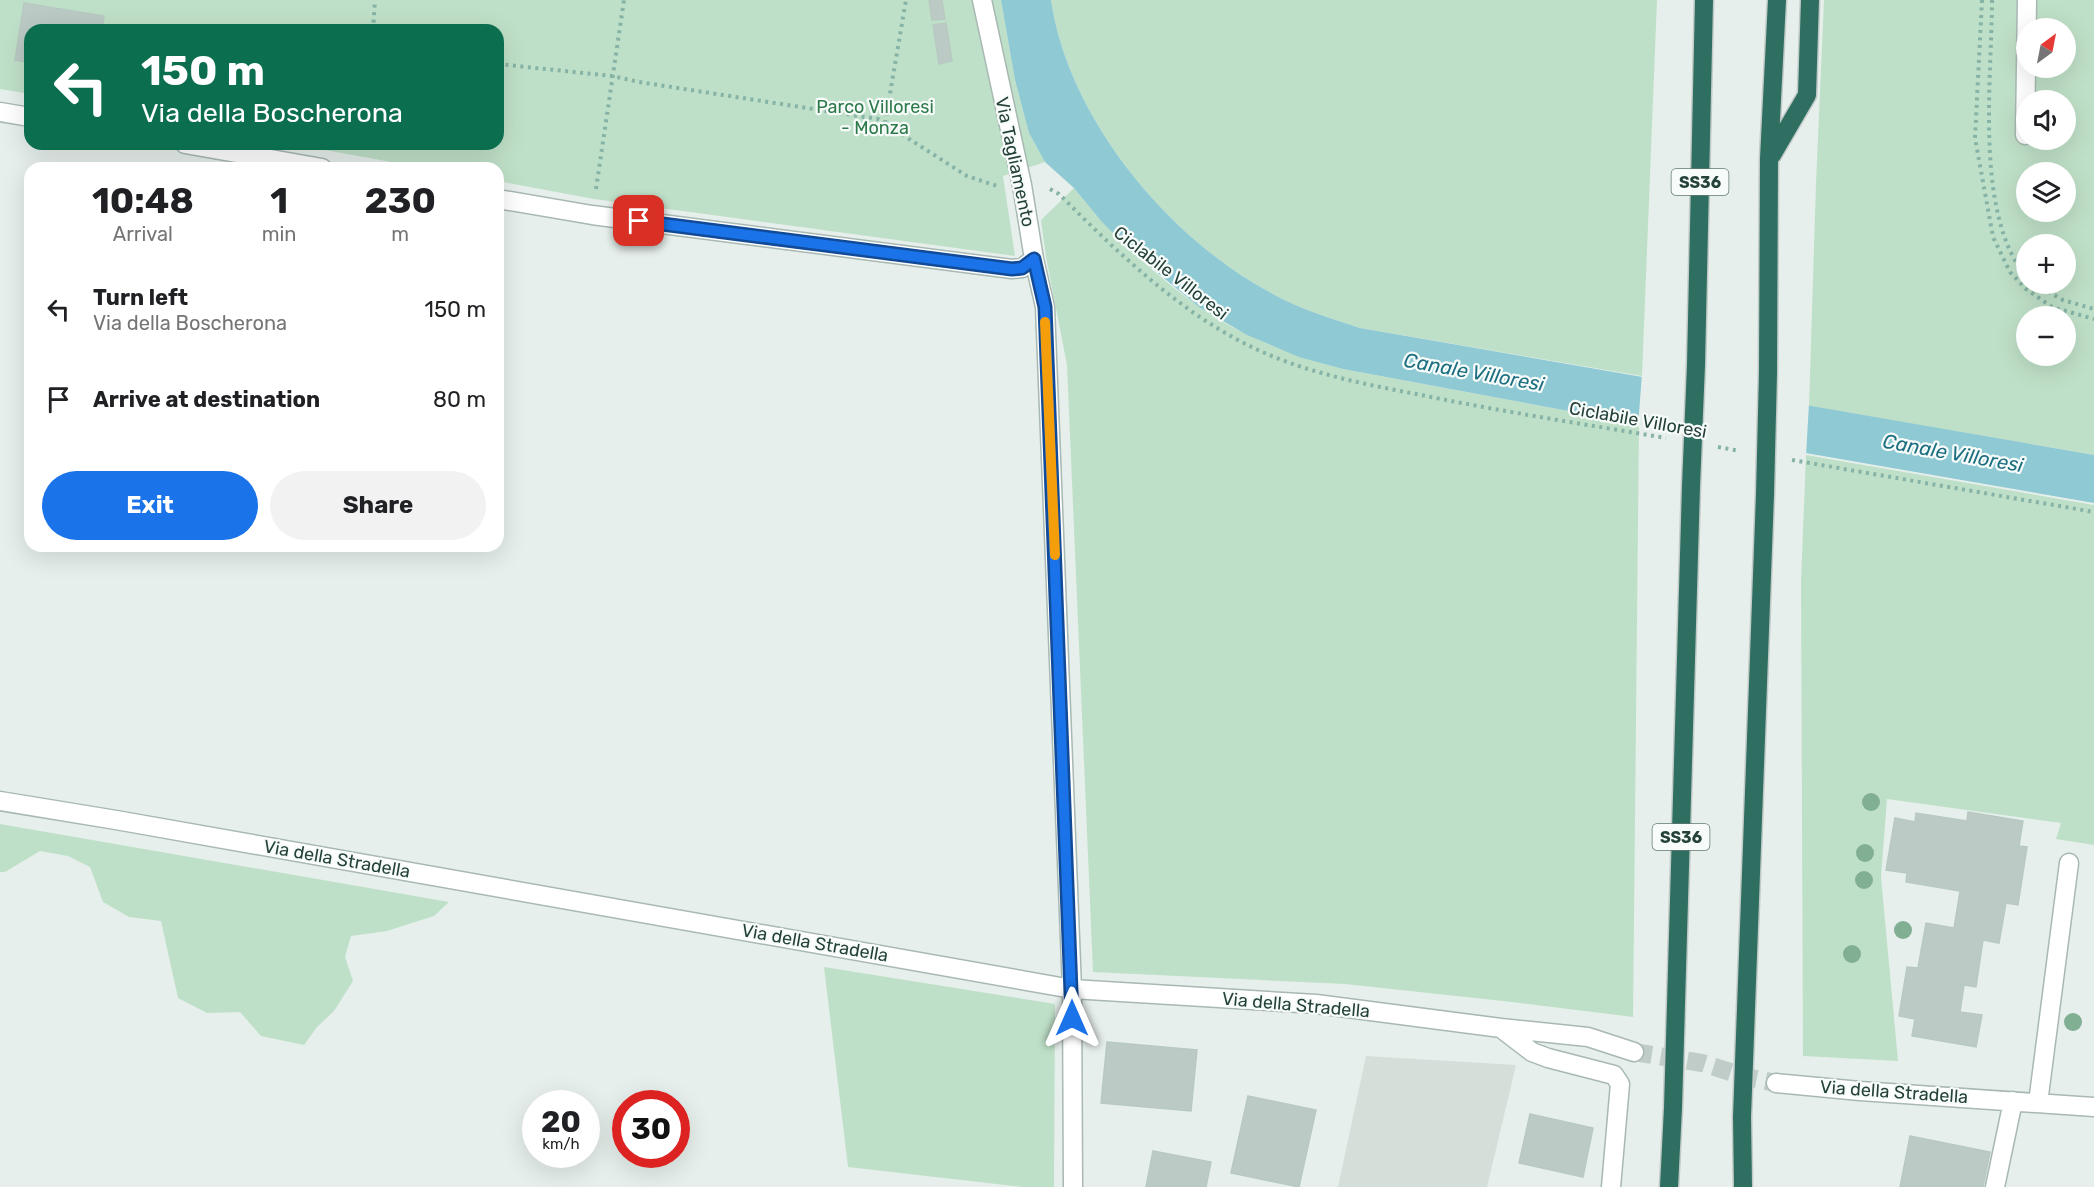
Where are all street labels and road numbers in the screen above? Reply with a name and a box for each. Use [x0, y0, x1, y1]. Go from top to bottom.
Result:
street label: Via Tagliamento [990, 95, 1040, 229]
road number: SS36 [1672, 169, 1728, 195]
street label: Ciclabile Villoresi [1109, 221, 1233, 325]
street label: Ciclabile Villoresi [1567, 397, 1709, 443]
road number: SS36 [1652, 824, 1710, 850]
street label: Via della Stradella [262, 835, 412, 883]
street label: Via della Stradella [740, 919, 890, 967]
street label: Via della Stradella [1221, 988, 1371, 1022]
street label: Via della Stradella [1819, 1076, 1969, 1108]

